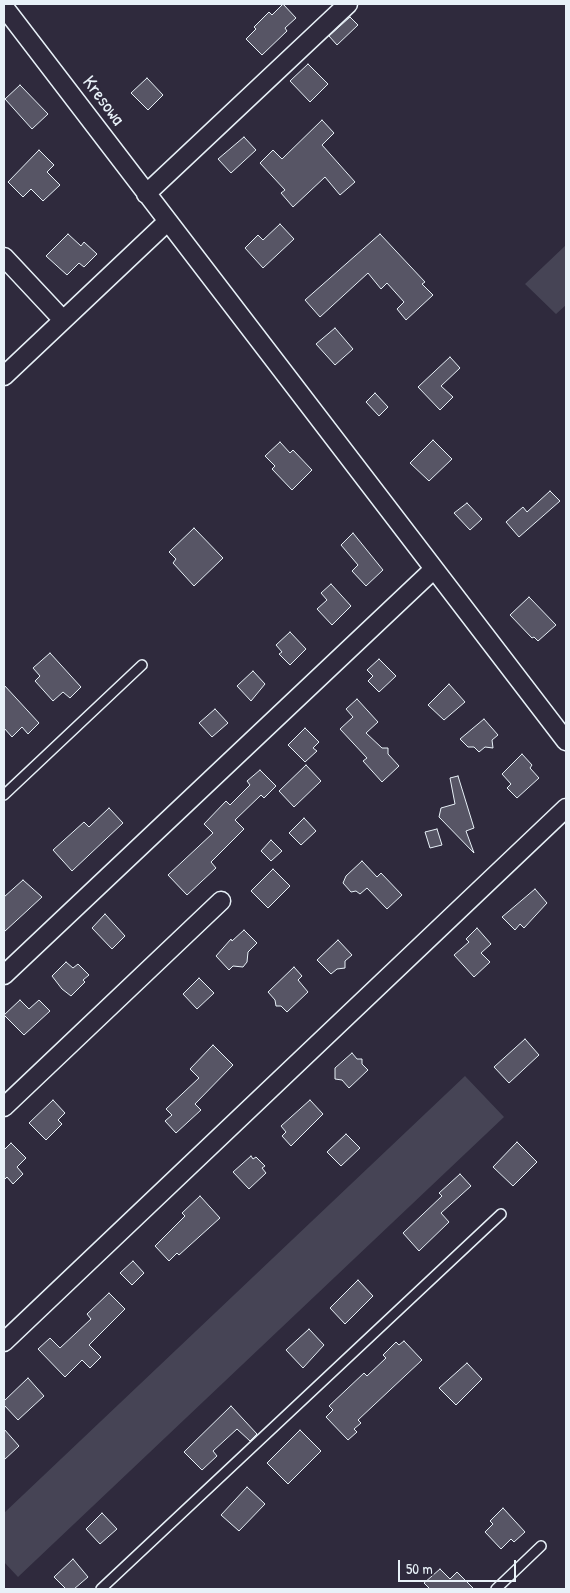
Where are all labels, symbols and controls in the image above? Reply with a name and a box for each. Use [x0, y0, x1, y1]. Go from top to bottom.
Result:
street label: Kresowa [77, 72, 129, 130]
scale bar [400, 1550, 518, 1582]
text: 50 m [406, 1558, 433, 1579]

